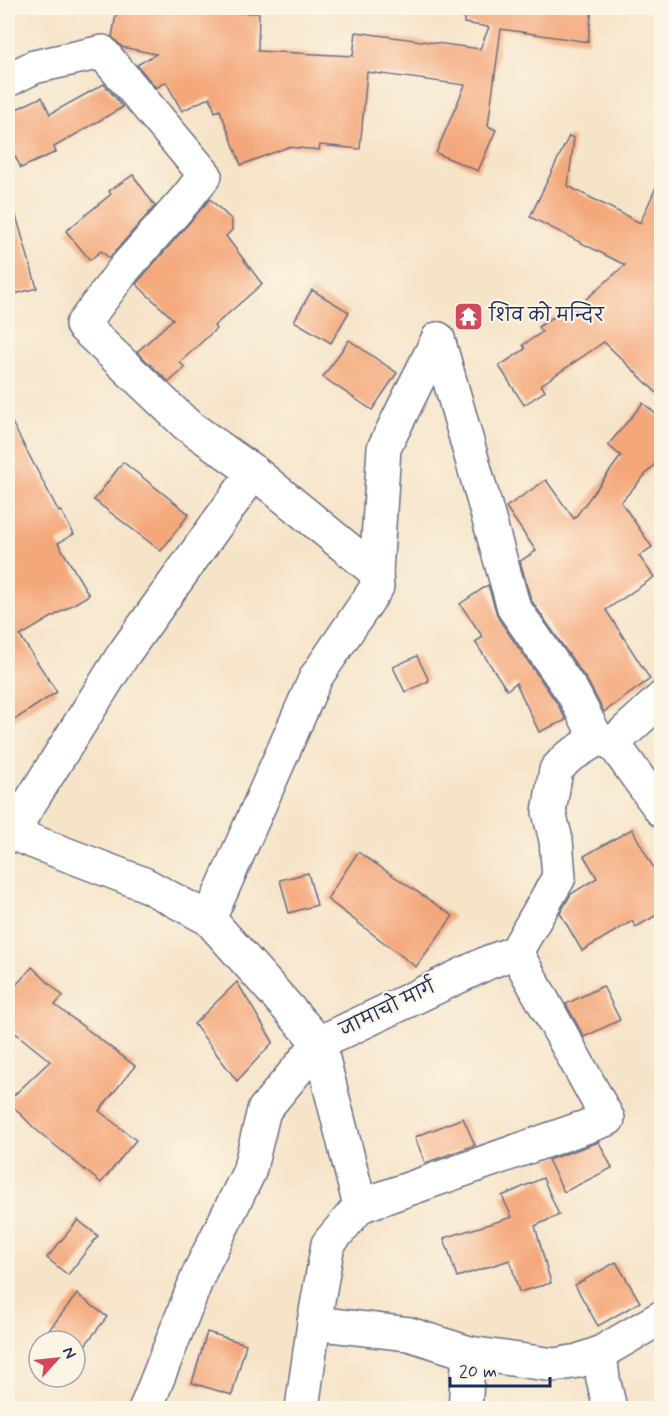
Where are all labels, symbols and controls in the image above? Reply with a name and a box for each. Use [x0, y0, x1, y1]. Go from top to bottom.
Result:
temple icon: शिव को मन्दिर [452, 300, 484, 332]
place label: शिव को मन्दिर [488, 301, 605, 328]
street label: जामाचो मार्ग [334, 972, 441, 1043]
north arrow [27, 1329, 87, 1389]
text: N [57, 1343, 81, 1362]
scale bar [450, 1350, 550, 1388]
text: 20 m [459, 1360, 497, 1384]

